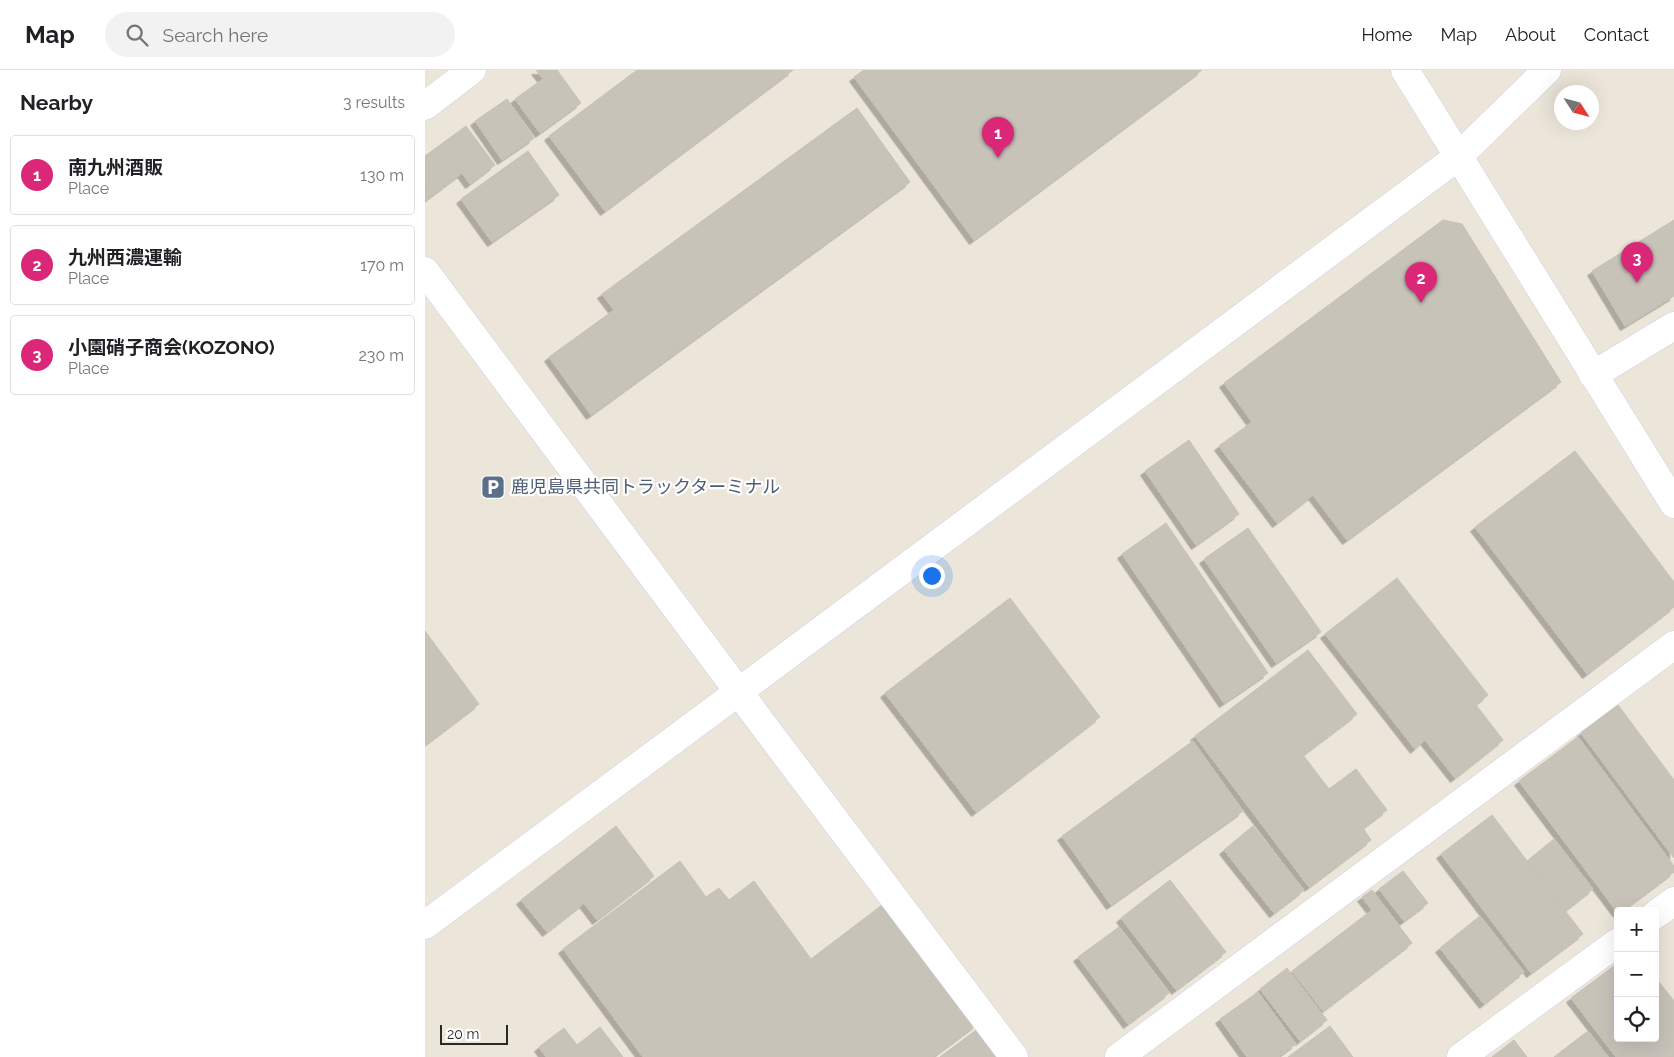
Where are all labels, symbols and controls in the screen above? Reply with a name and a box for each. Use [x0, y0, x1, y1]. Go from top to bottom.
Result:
search box [105, 12, 455, 57]
text: Map [25, 20, 75, 49]
icon: search [123, 21, 151, 49]
text: Search here [163, 24, 268, 46]
text: Home [1361, 24, 1412, 45]
text: Map [1440, 24, 1477, 45]
text: About [1505, 24, 1556, 45]
text: Contact [1584, 24, 1649, 45]
north arrow [1554, 85, 1599, 130]
text: Nearby [20, 90, 93, 115]
text: 3 results [343, 93, 405, 112]
pin: 1 [982, 117, 1014, 158]
text: 南九州酒販 [68, 156, 163, 178]
text: 1 [33, 166, 41, 185]
text: 130 m [360, 166, 404, 185]
text: Place [68, 179, 109, 198]
pin: 3 [1621, 242, 1653, 283]
text: 九州西濃運輸 [68, 246, 182, 268]
text: 2 [32, 256, 42, 275]
text: 170 m [360, 256, 404, 275]
pin: 2 [1405, 262, 1437, 303]
text: Place [68, 269, 109, 288]
text: 小園硝子商会(KOZONO) [68, 336, 275, 358]
text: 3 [33, 346, 41, 365]
text: 230 m [359, 346, 404, 365]
text: Place [68, 359, 109, 378]
parking icon: 鹿児島県共同トラックターミナル [480, 474, 506, 500]
place label: 鹿児島県共同トラックターミナル [511, 476, 780, 497]
your location [919, 563, 945, 589]
map controls [1614, 907, 1659, 1042]
button: + [1614, 907, 1659, 952]
button: − [1614, 952, 1659, 997]
button: locate [1614, 997, 1659, 1042]
scale bar [440, 1022, 507, 1045]
text: 20 m [447, 1026, 479, 1042]

